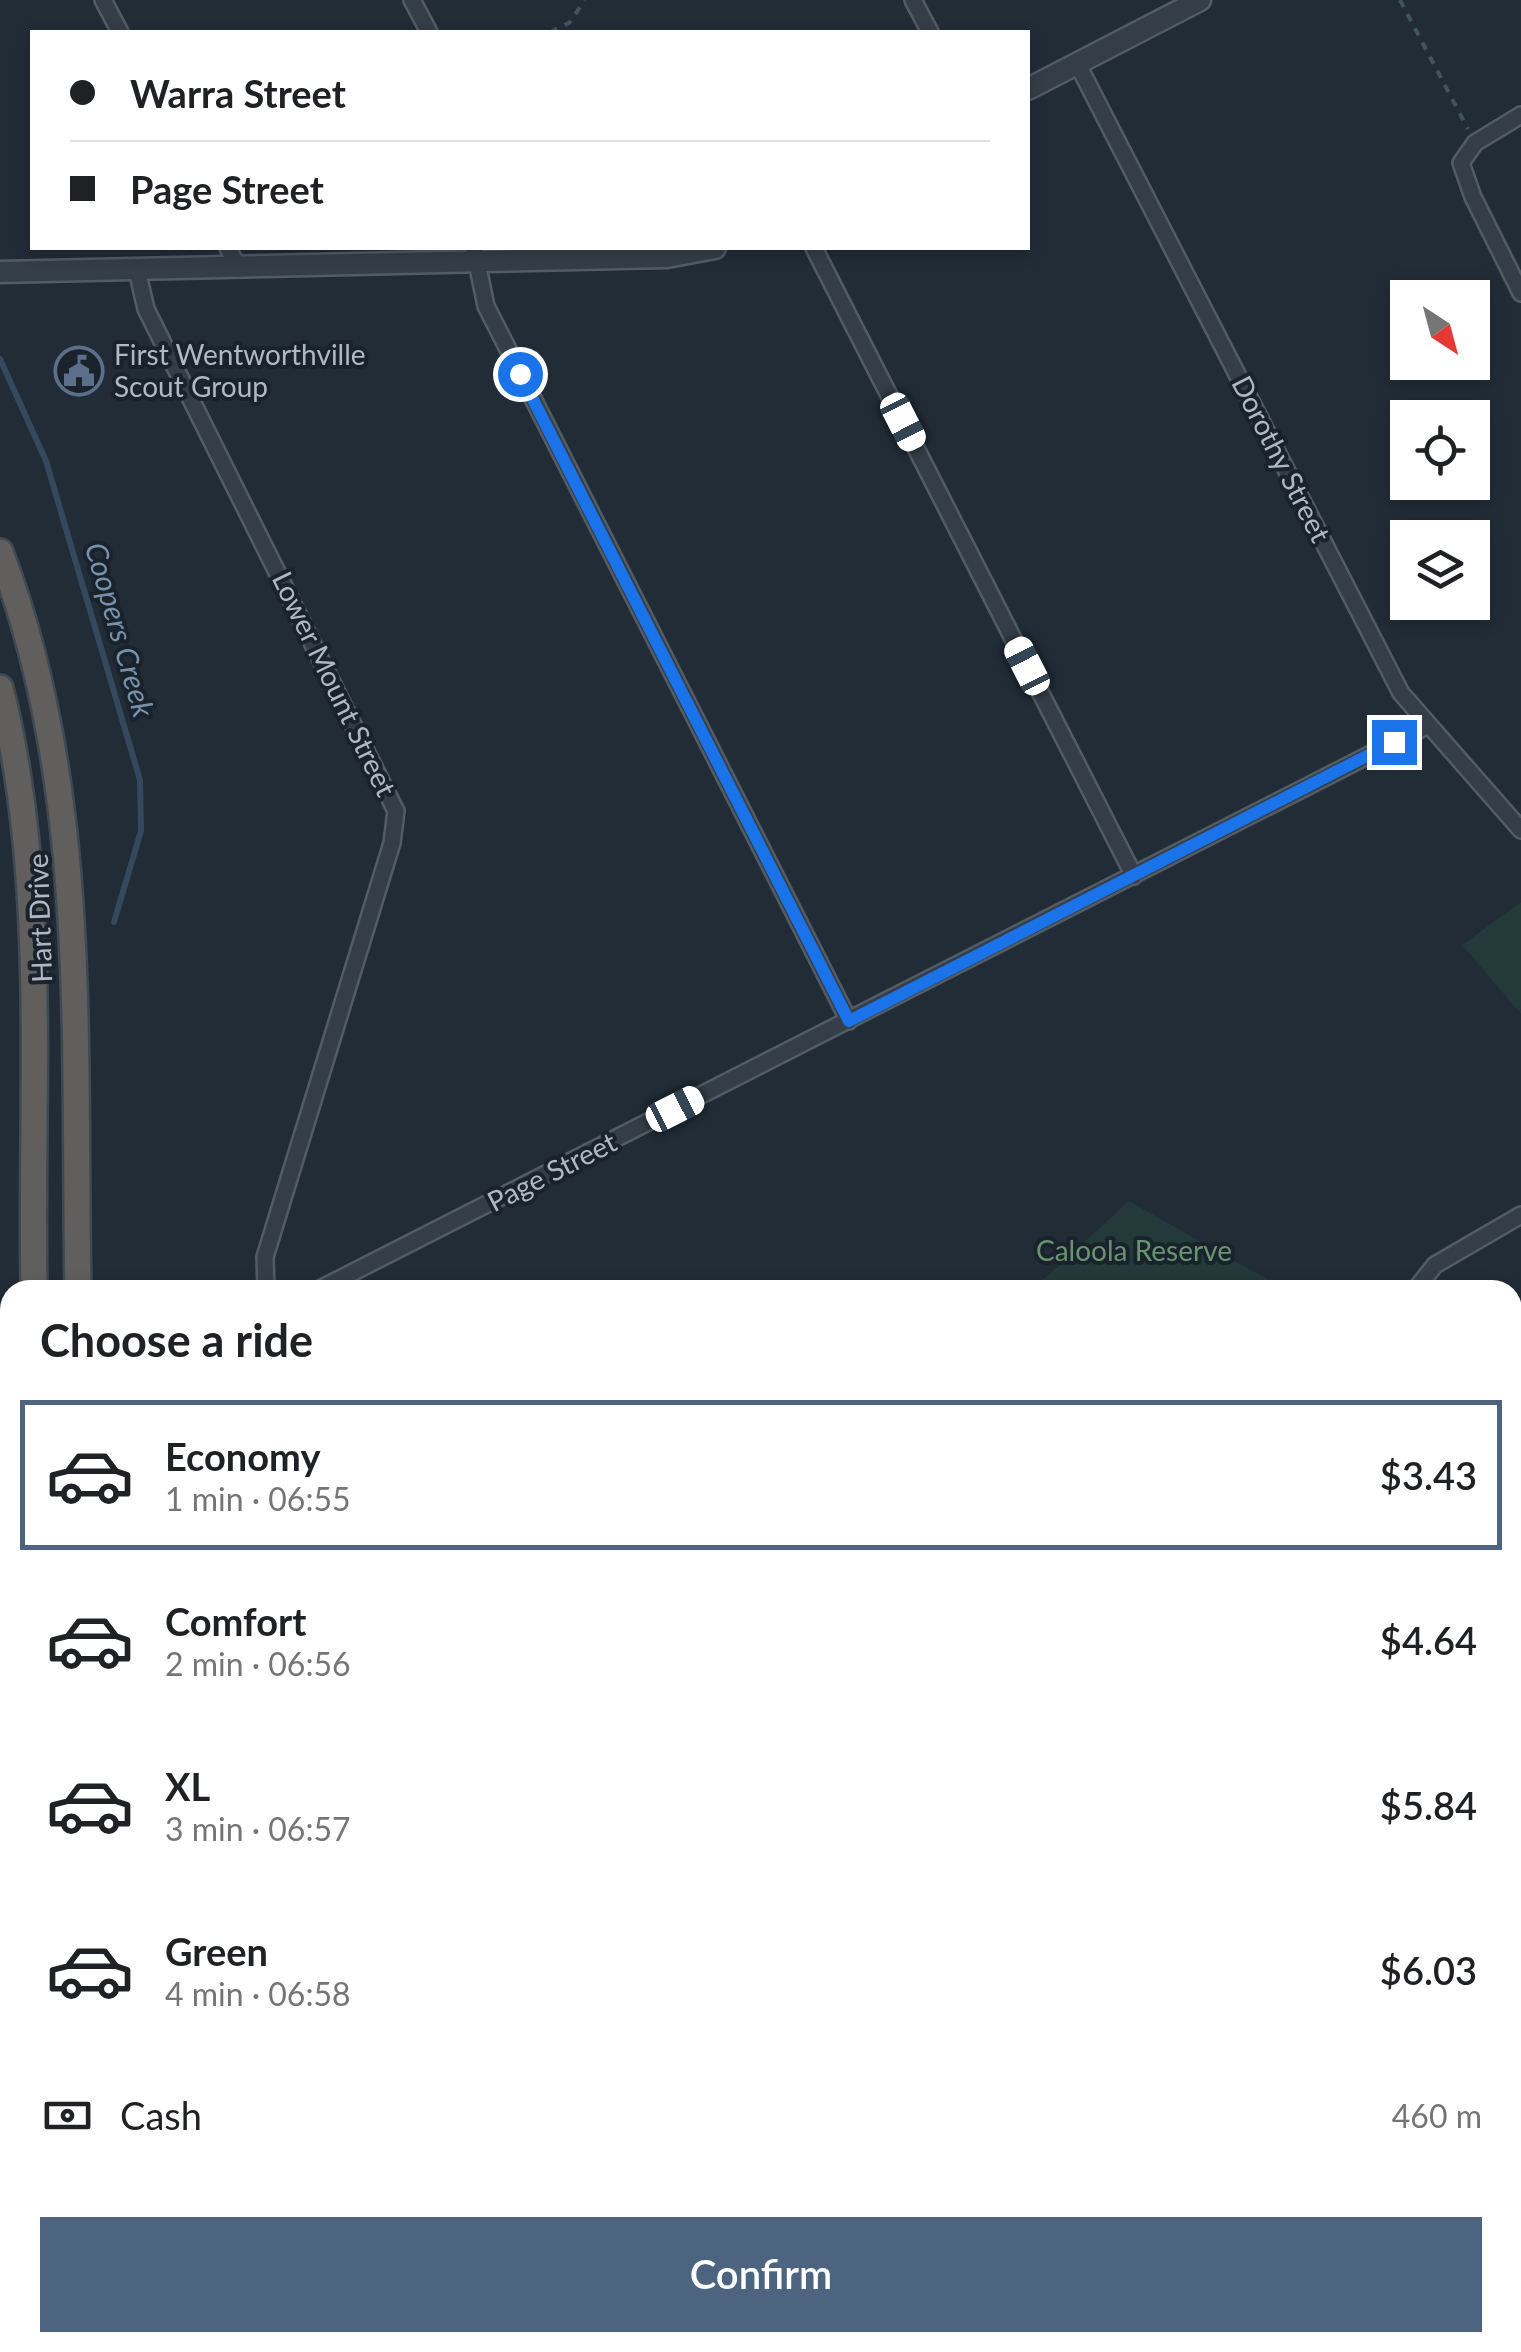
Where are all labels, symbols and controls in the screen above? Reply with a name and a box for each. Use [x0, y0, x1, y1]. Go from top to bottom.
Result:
text: Warra Street [130, 70, 346, 116]
text: Page Street [130, 166, 324, 212]
north arrow [1390, 280, 1490, 380]
map controls [1390, 280, 1490, 620]
place label: First Wentworthville Scout Group [114, 337, 366, 403]
public building icon: First Wentworthville Scout Group [53, 345, 105, 397]
route start [498, 352, 543, 397]
street label: Dorothy Street [1225, 370, 1338, 547]
car [876, 388, 930, 456]
button: locate [1390, 400, 1490, 500]
button: layers [1390, 520, 1490, 620]
water label: Coopers Creek [79, 538, 163, 722]
street label: Lower Mount Street [266, 566, 404, 801]
car [1000, 632, 1054, 700]
route end [1372, 720, 1417, 765]
street label: Hart Drive [20, 853, 58, 983]
car [641, 1082, 709, 1136]
street label: Page Street [481, 1124, 622, 1218]
park label: Caloola Reserve [1036, 1233, 1232, 1267]
text: Choose a ride [40, 1313, 313, 1367]
icon: car [45, 1430, 135, 1520]
text: Economy [165, 1433, 320, 1479]
text: $3.43 [1380, 1452, 1477, 1498]
text: 1 min · 06:55 [165, 1479, 351, 1518]
icon: car [45, 1595, 135, 1685]
text: Comfort [165, 1598, 306, 1644]
text: $4.64 [1380, 1617, 1477, 1663]
text: 2 min · 06:56 [165, 1644, 351, 1683]
icon: car [45, 1760, 135, 1850]
text: XL [165, 1763, 210, 1809]
text: $5.84 [1380, 1782, 1477, 1828]
text: 3 min · 06:57 [165, 1809, 351, 1848]
icon: car [45, 1925, 135, 2015]
text: Green [165, 1928, 268, 1974]
text: $6.03 [1380, 1947, 1477, 1993]
text: 4 min · 06:58 [165, 1974, 351, 2013]
icon: cash [40, 2088, 95, 2143]
text: Cash [120, 2092, 202, 2138]
text: 460 m [1392, 2096, 1482, 2135]
button: Confirm [40, 2217, 1482, 2332]

